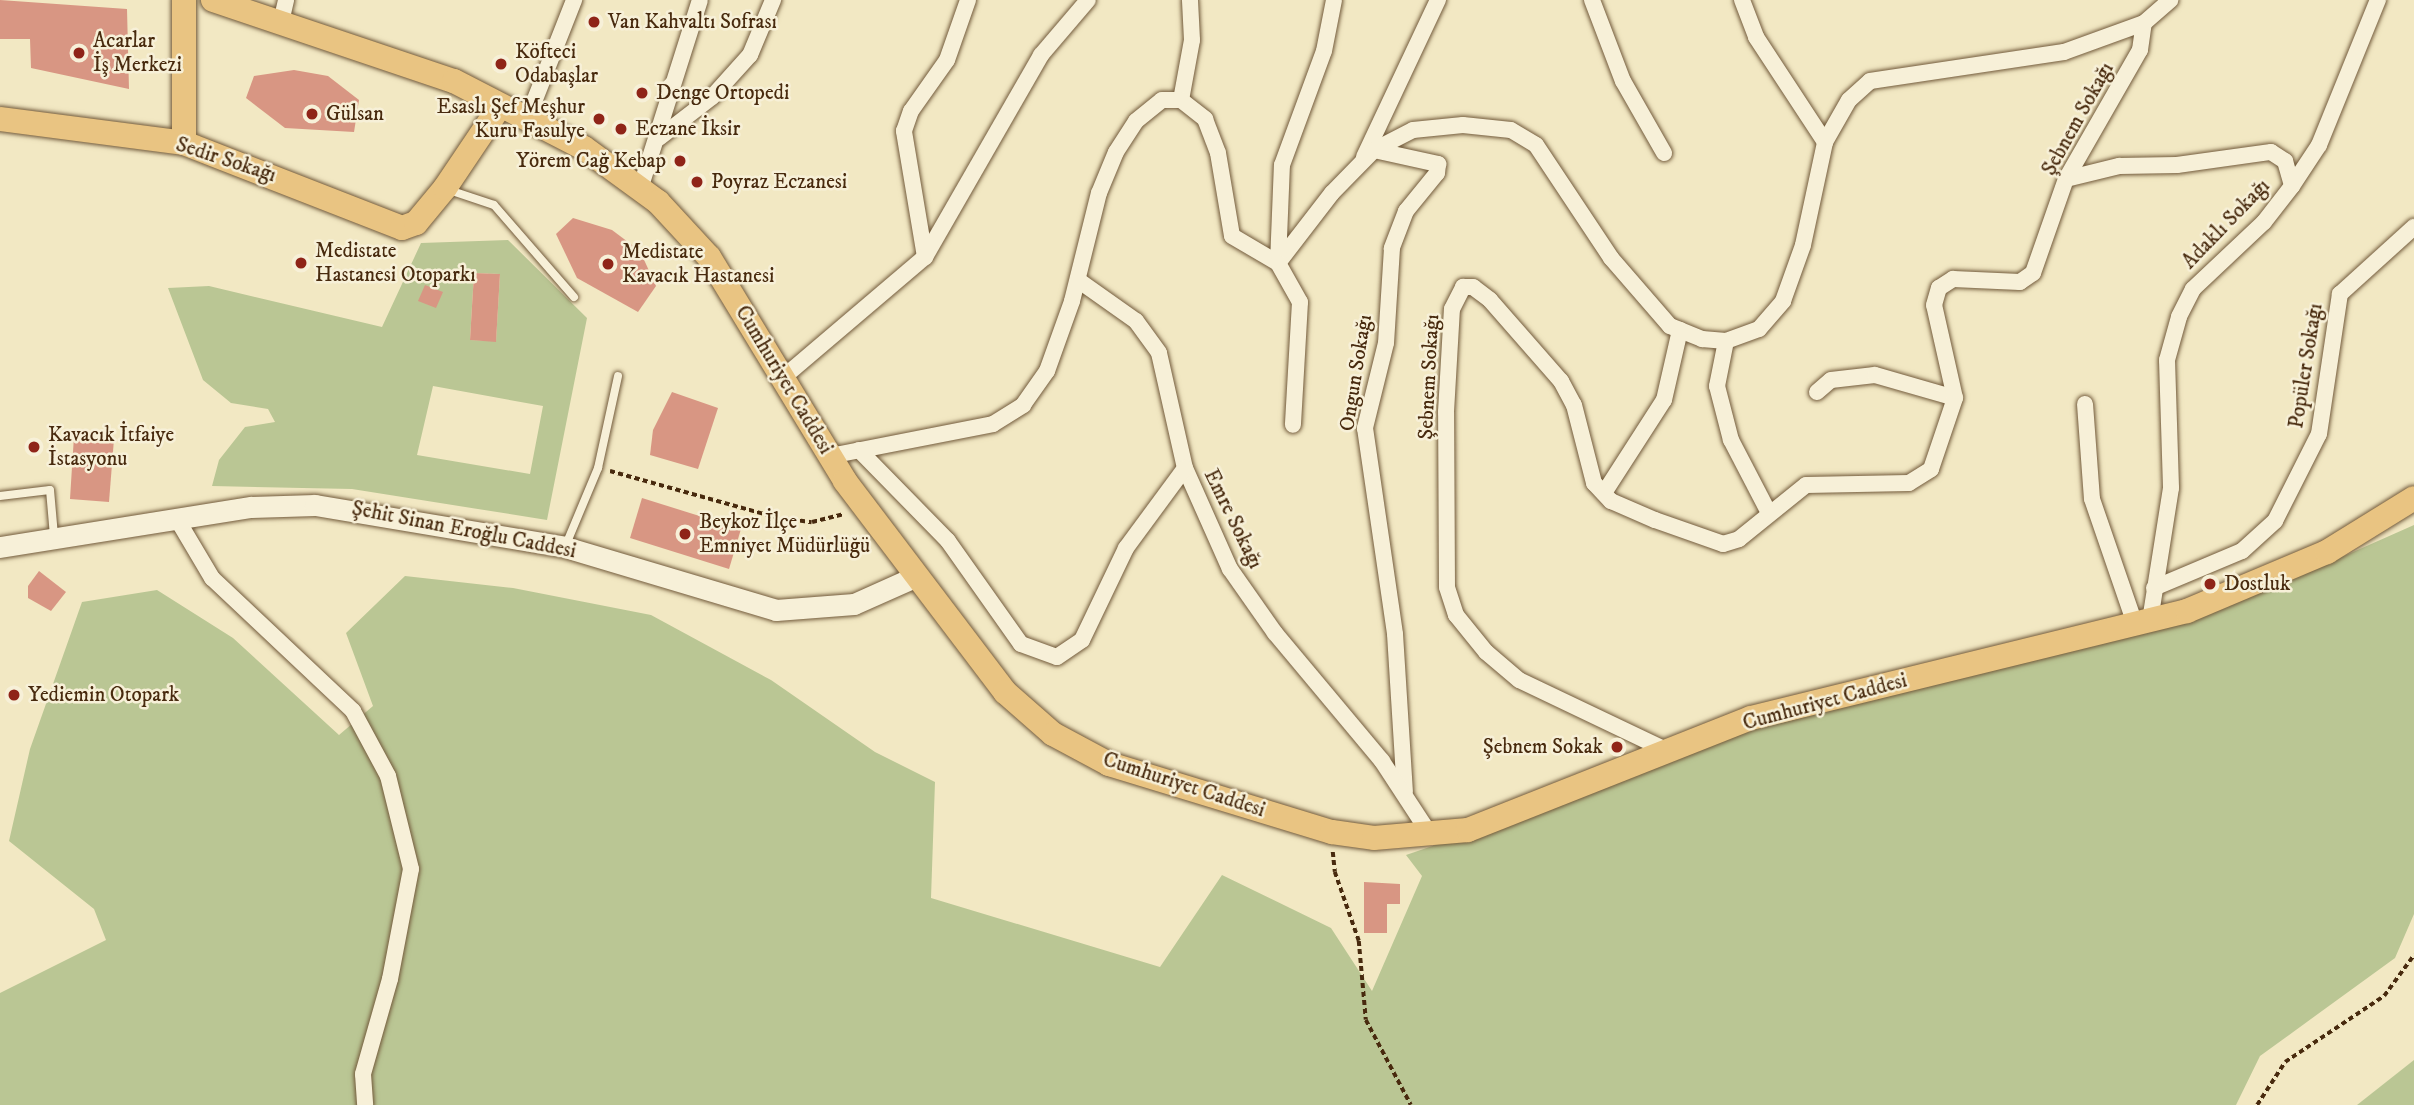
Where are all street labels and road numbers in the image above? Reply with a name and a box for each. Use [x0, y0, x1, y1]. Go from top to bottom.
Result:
street label: Şebnem Sokağı [2037, 58, 2119, 180]
street label: Sedir Sokağı [173, 132, 279, 188]
street label: Adaklı Sokağı [2177, 174, 2275, 274]
street label: Cumhuriyet Caddesi [730, 301, 838, 459]
street label: Popüler Sokağı [2284, 302, 2328, 430]
street label: Ongun Sokağı [1334, 313, 1378, 433]
street label: Şebnem Sokağı [1413, 314, 1445, 440]
street label: Emre Sokağı [1198, 465, 1268, 573]
street label: Şehit Sinan Eroğlu Caddesi [350, 496, 578, 564]
street label: Cumhuriyet Caddesi [1740, 668, 1910, 736]
street label: Cumhuriyet Caddesi [1100, 747, 1268, 823]

